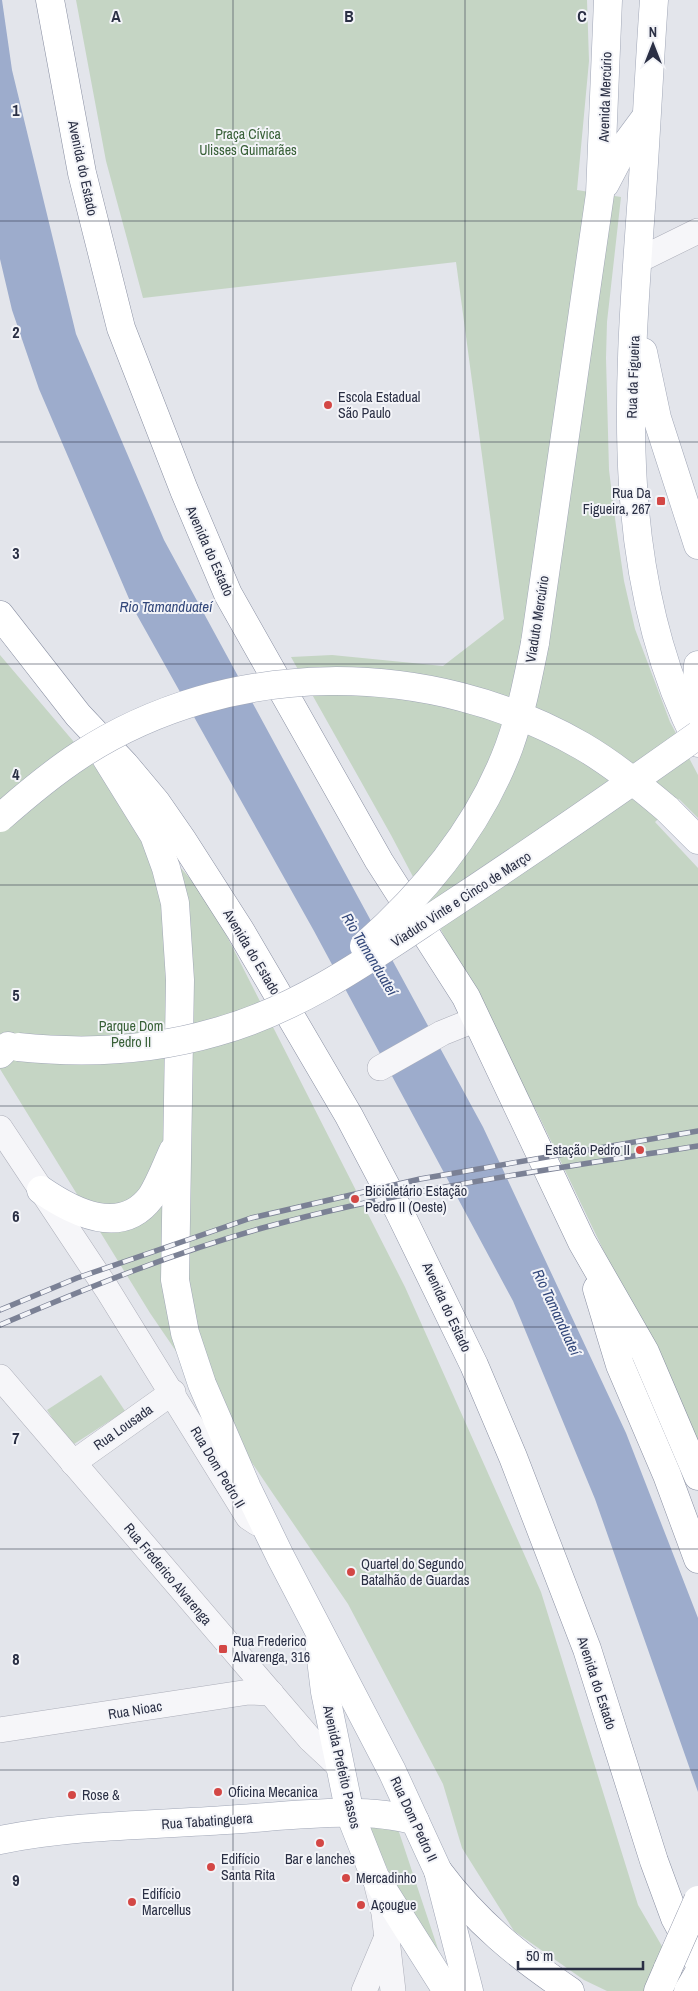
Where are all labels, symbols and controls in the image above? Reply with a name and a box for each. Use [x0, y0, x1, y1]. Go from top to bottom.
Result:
text: A [111, 5, 121, 27]
text: B [344, 5, 354, 27]
text: C [577, 5, 587, 27]
north arrow [628, 20, 678, 70]
text: N [649, 23, 657, 41]
street label: Avenida Mercúrio [594, 52, 616, 143]
text: 1 [12, 99, 20, 121]
street label: Avenida do Estado [64, 118, 102, 217]
park label: Praça Cívica Ulisses Guimarães [199, 125, 297, 159]
text: 2 [12, 321, 20, 343]
street label: Rua da Figueira [623, 335, 643, 419]
place label: Escola Estadual São Paulo [338, 388, 420, 422]
marker: Escola Estadual São Paulo [322, 399, 334, 411]
place label: Rua Da Figueira, 267 [583, 484, 652, 518]
marker: Rua Da Figueira, 267 [655, 495, 667, 507]
street label: Avenida do Estado [182, 502, 238, 599]
text: 3 [12, 542, 20, 564]
street label: Viaduto Mercúrio [521, 574, 553, 664]
water label: Rio Tamanduateí [119, 596, 214, 617]
text: 4 [12, 763, 20, 785]
street label: Viaduto Vinte e Cinco de Março [388, 847, 534, 951]
street label: Avenida do Estado [219, 905, 285, 998]
water label: Rio Tamanduateí [337, 909, 404, 1001]
text: 5 [12, 984, 20, 1006]
park label: Parque Dom Pedro II [99, 1017, 163, 1051]
place label: Estação Pedro II [545, 1141, 630, 1159]
marker: Estação Pedro II [634, 1144, 646, 1156]
place label: Bicicletário Estação Pedro II (Oeste) [365, 1182, 467, 1216]
marker: Bicicletário Estação Pedro II (Oeste) [349, 1193, 361, 1205]
text: 6 [12, 1205, 20, 1227]
street label: Avenida do Estado [418, 1258, 476, 1355]
water label: Rio Tamanduateí [528, 1265, 587, 1360]
street label: Rua Lousada [90, 1400, 157, 1454]
street label: Rua Dom Pedro II [187, 1423, 249, 1511]
text: 7 [12, 1427, 20, 1449]
street label: Rua Frederico Alvarenga [120, 1519, 216, 1629]
place label: Quartel do Segundo Batalhão de Guardas [361, 1555, 470, 1589]
marker: Quartel do Segundo Batalhão de Guardas [345, 1566, 357, 1578]
place label: Rua Frederico Alvarenga, 316 [232, 1632, 310, 1666]
street label: Avenida do Estado [573, 1633, 621, 1732]
marker: Rua Frederico Alvarenga, 316 [217, 1643, 229, 1655]
text: 8 [12, 1648, 20, 1670]
street label: Rua Nioac [107, 1697, 163, 1723]
street label: Avenida Prefeito Passos [319, 1703, 365, 1831]
street label: Rua Dom Pedro II [386, 1774, 442, 1864]
place label: Oficina Mecanica [228, 1783, 319, 1801]
place label: Rose & [82, 1786, 120, 1804]
marker: Oficina Mecanica [212, 1786, 224, 1798]
marker: Rose & [66, 1789, 78, 1801]
street label: Rua Tabatinguera [161, 1809, 254, 1833]
marker: Bar e lanches [314, 1837, 326, 1849]
place label: Edifício Santa Rita [221, 1850, 276, 1884]
place label: Bar e lanches [285, 1850, 355, 1868]
marker: Edifício Santa Rita [205, 1861, 217, 1873]
text: 9 [12, 1869, 20, 1891]
place label: Mercadinho [356, 1869, 417, 1887]
marker: Mercadinho [340, 1872, 352, 1884]
place label: Edifício Marcellus [142, 1885, 191, 1919]
marker: Edifício Marcellus [126, 1896, 138, 1908]
place label: Açougue [370, 1896, 416, 1914]
marker: Açougue [355, 1899, 367, 1911]
scale bar [518, 1938, 643, 1970]
text: 50 m [526, 1945, 553, 1966]

